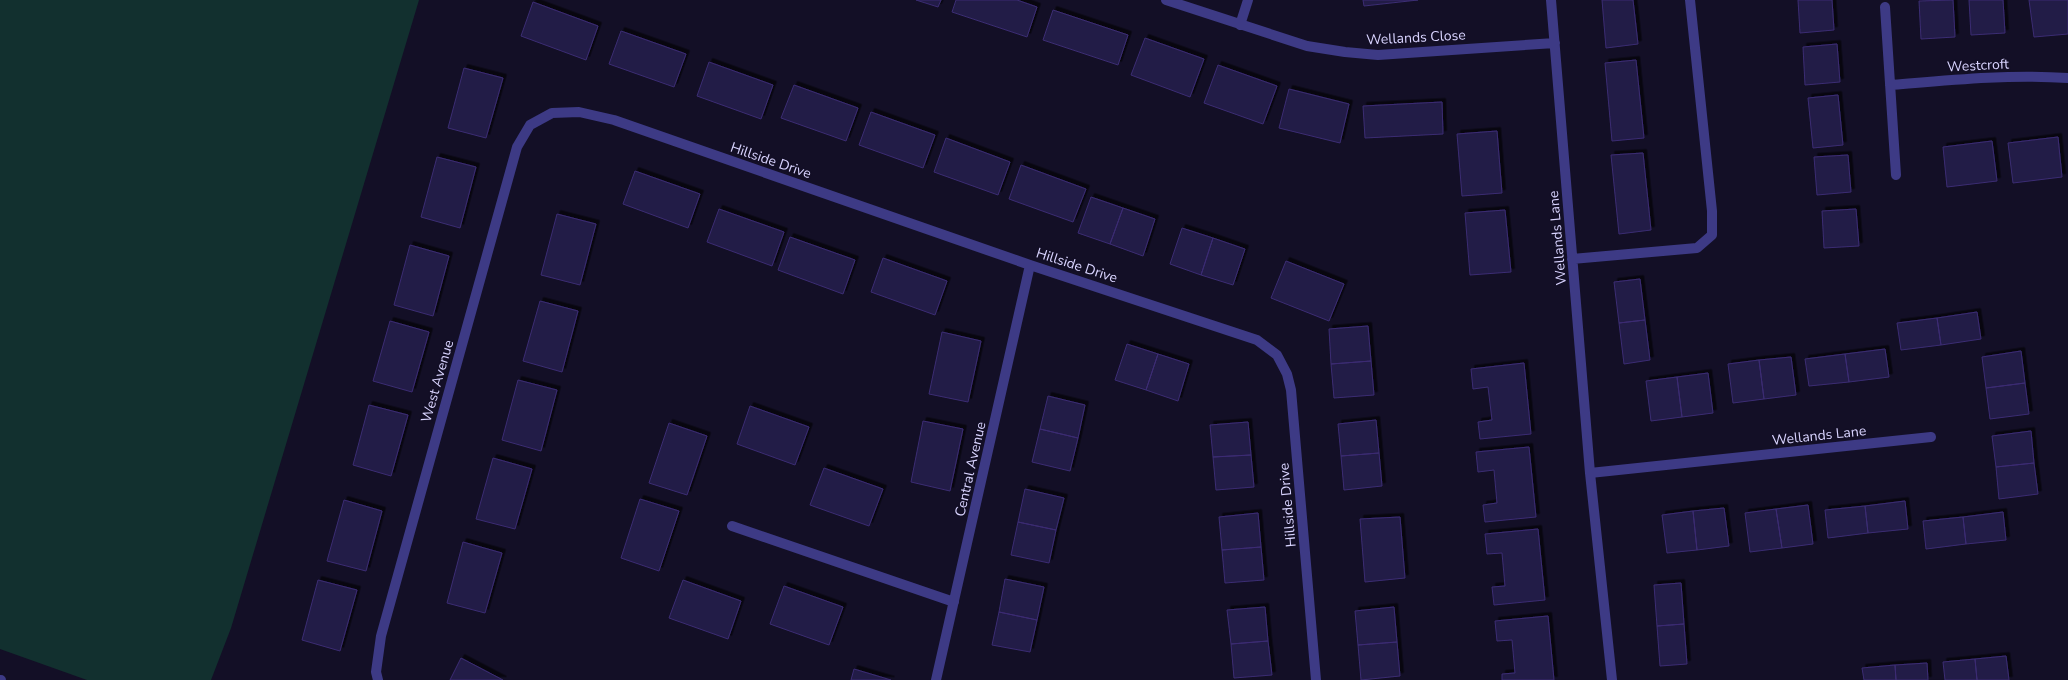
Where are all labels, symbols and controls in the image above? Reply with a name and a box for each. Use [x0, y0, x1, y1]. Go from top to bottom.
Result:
street label: Wellands Close [1366, 25, 1466, 50]
street label: Westcroft [1947, 54, 2010, 77]
street label: Hillside Drive [728, 138, 814, 183]
street label: Wellands Lane [1544, 190, 1571, 286]
street label: Hillside Drive [1034, 243, 1120, 288]
street label: West Avenue [417, 338, 458, 425]
street label: Central Avenue [950, 420, 991, 518]
street label: Wellands Lane [1771, 421, 1867, 450]
street label: Hillside Drive [1274, 462, 1301, 548]

